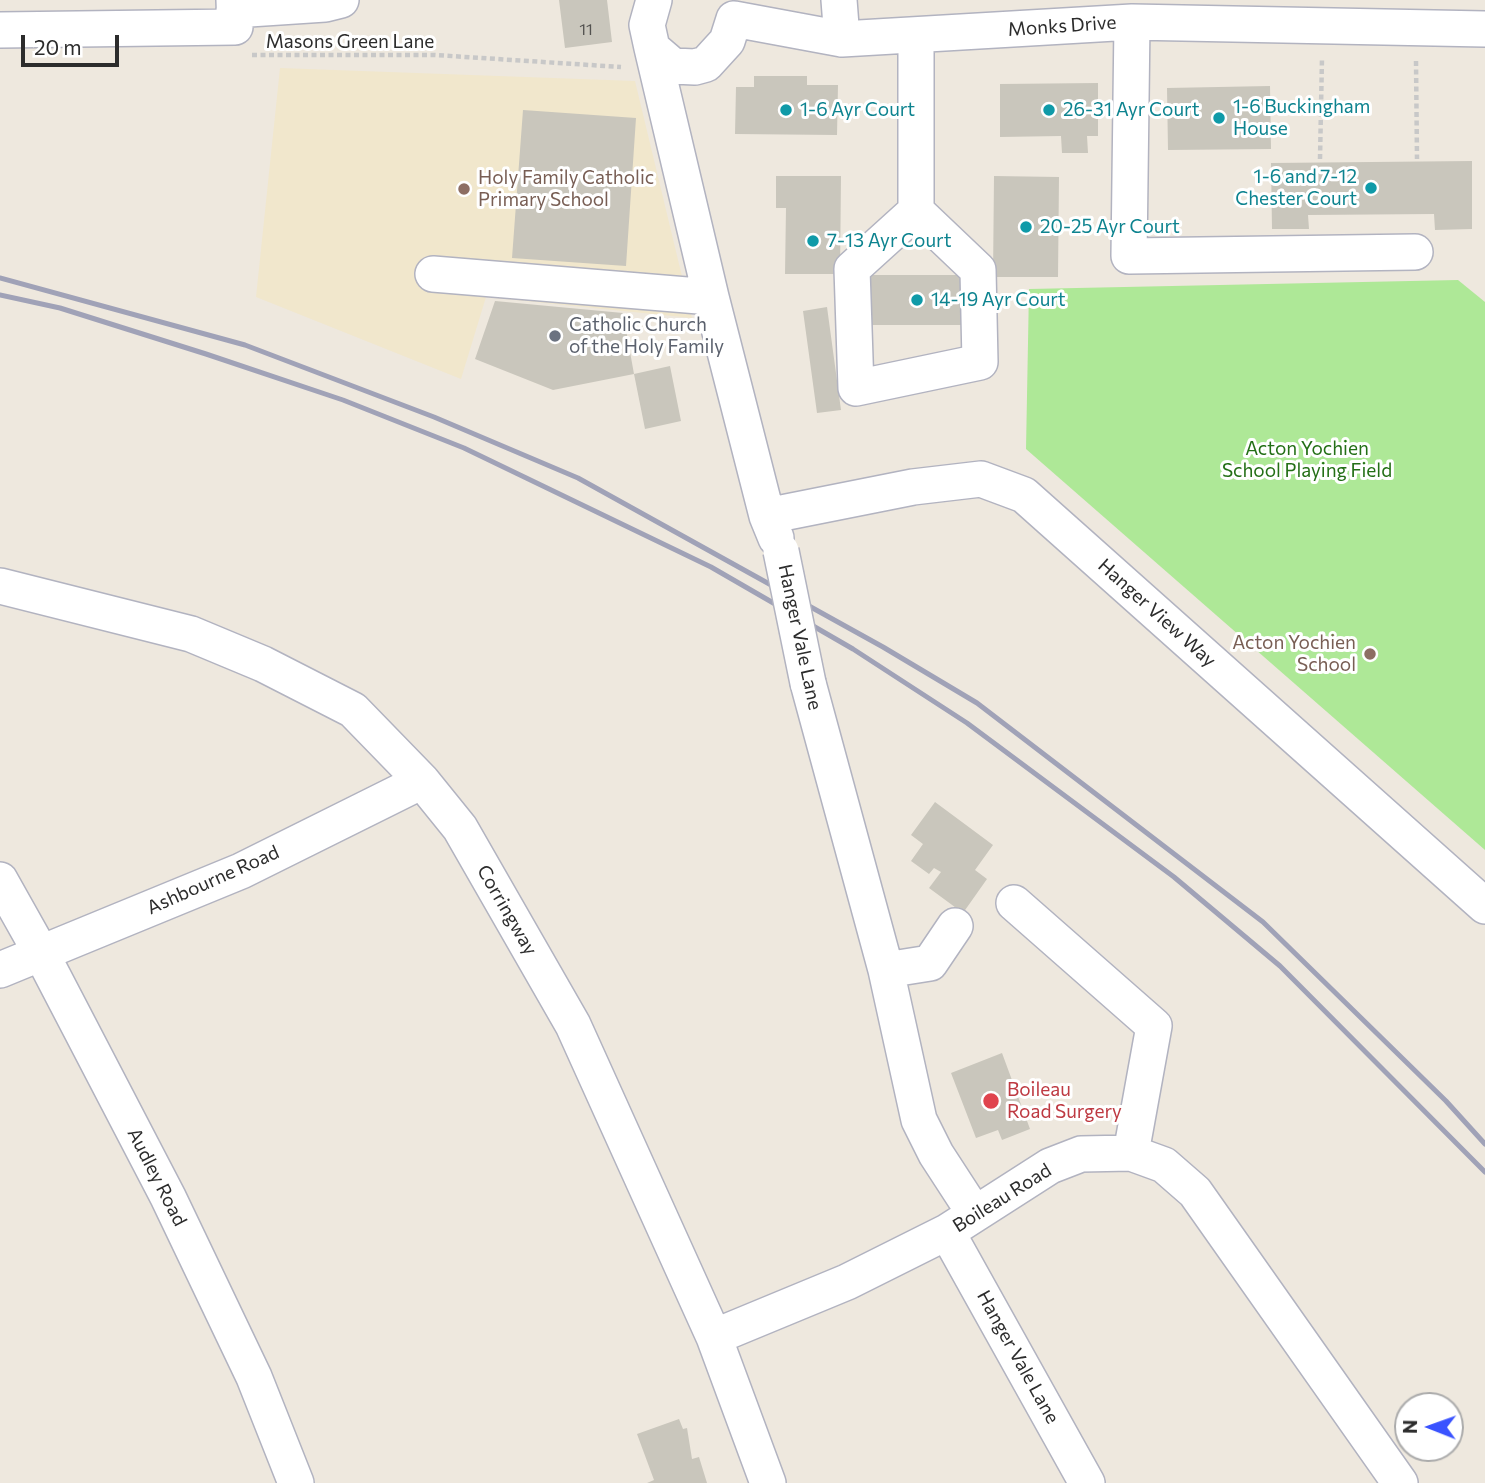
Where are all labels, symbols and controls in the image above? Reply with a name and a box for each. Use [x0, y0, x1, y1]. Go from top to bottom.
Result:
street label: Monks Drive [1007, 11, 1117, 41]
house number: 11 [579, 20, 593, 40]
scale bar [24, 21, 122, 65]
street label: Masons Green Lane [266, 31, 434, 53]
text: 20 m [34, 34, 82, 59]
place label: 1-6 Buckingham House [1233, 96, 1370, 140]
place label: 1-6 Ayr Court [800, 99, 915, 121]
place label: 26-31 Ayr Court [1063, 99, 1199, 121]
marker: 1-6 Ayr Court [778, 102, 794, 118]
marker: 26-31 Ayr Court [1041, 102, 1057, 118]
marker: 1-6 Buckingham House [1211, 110, 1227, 126]
place label: 1-6 and 7-12 Chester Court [1235, 166, 1357, 210]
place label: Holy Family Catholic Primary School [478, 167, 654, 211]
marker: 1-6 and 7-12 Chester Court [1363, 180, 1379, 196]
marker: Holy Family Catholic Primary School [456, 181, 472, 197]
place label: 20-25 Ayr Court [1040, 216, 1180, 238]
marker: 20-25 Ayr Court [1018, 219, 1034, 235]
place label: 7-13 Ayr Court [827, 230, 951, 252]
marker: 7-13 Ayr Court [805, 233, 821, 249]
place label: 14-19 Ayr Court [931, 289, 1066, 311]
marker: 14-19 Ayr Court [909, 292, 925, 308]
place label: Catholic Church of the Holy Family [569, 314, 724, 358]
marker: Catholic Church of the Holy Family [547, 328, 563, 344]
park label: Acton Yochien School Playing Field [1222, 438, 1392, 482]
street label: Hanger View Way [1093, 554, 1221, 672]
street label: Hanger Vale Lane [773, 562, 827, 712]
place label: Acton Yochien School [1232, 632, 1356, 676]
marker: Acton Yochien School [1362, 646, 1378, 662]
street label: Ashbourne Road [143, 841, 283, 919]
street label: Corringway [472, 861, 542, 959]
place label: Boileau Road Surgery [1007, 1079, 1122, 1123]
marker: Boileau Road Surgery [981, 1091, 1001, 1111]
street label: Audley Road [123, 1124, 191, 1230]
street label: Boileau Road [949, 1159, 1055, 1237]
street label: Hanger Vale Lane [972, 1286, 1064, 1428]
north arrow [1394, 1392, 1464, 1462]
text: N [1398, 1419, 1421, 1434]

